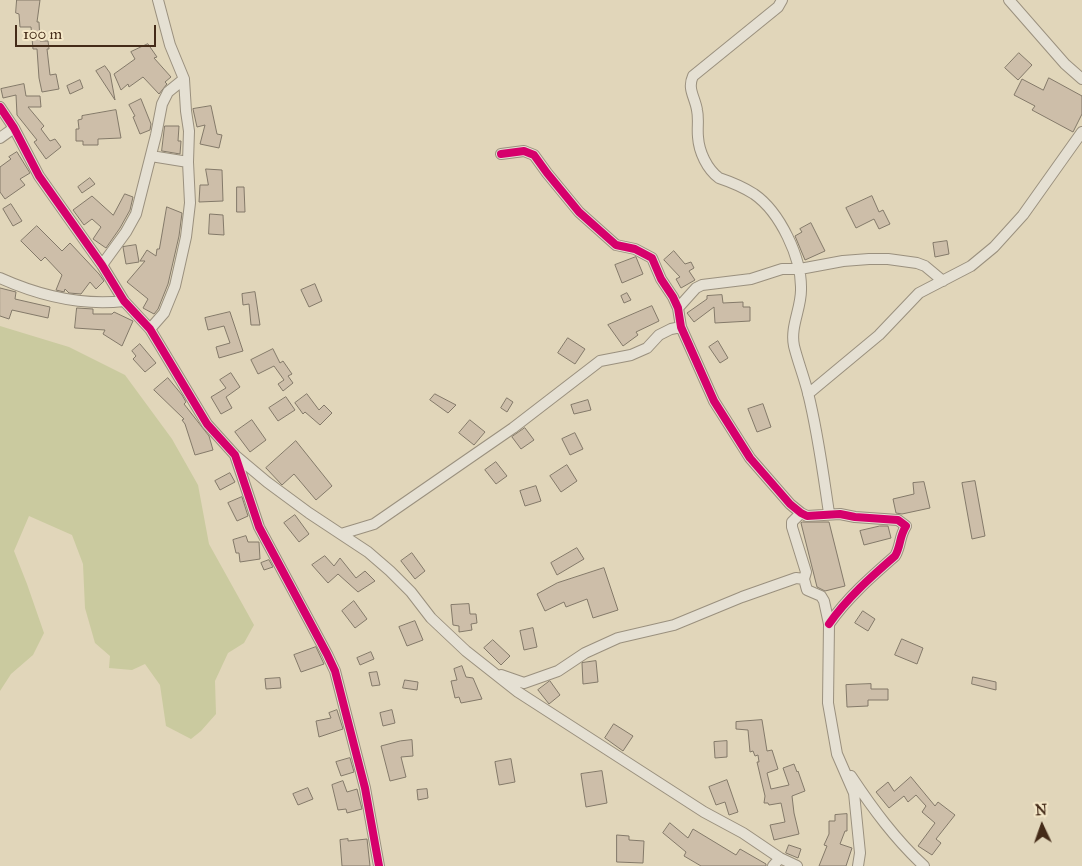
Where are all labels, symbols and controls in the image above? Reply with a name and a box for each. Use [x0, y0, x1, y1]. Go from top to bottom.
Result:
scale bar [18, 15, 159, 47]
text: 100 m [23, 25, 62, 43]
north arrow [1017, 801, 1067, 851]
text: N [1035, 802, 1048, 819]

